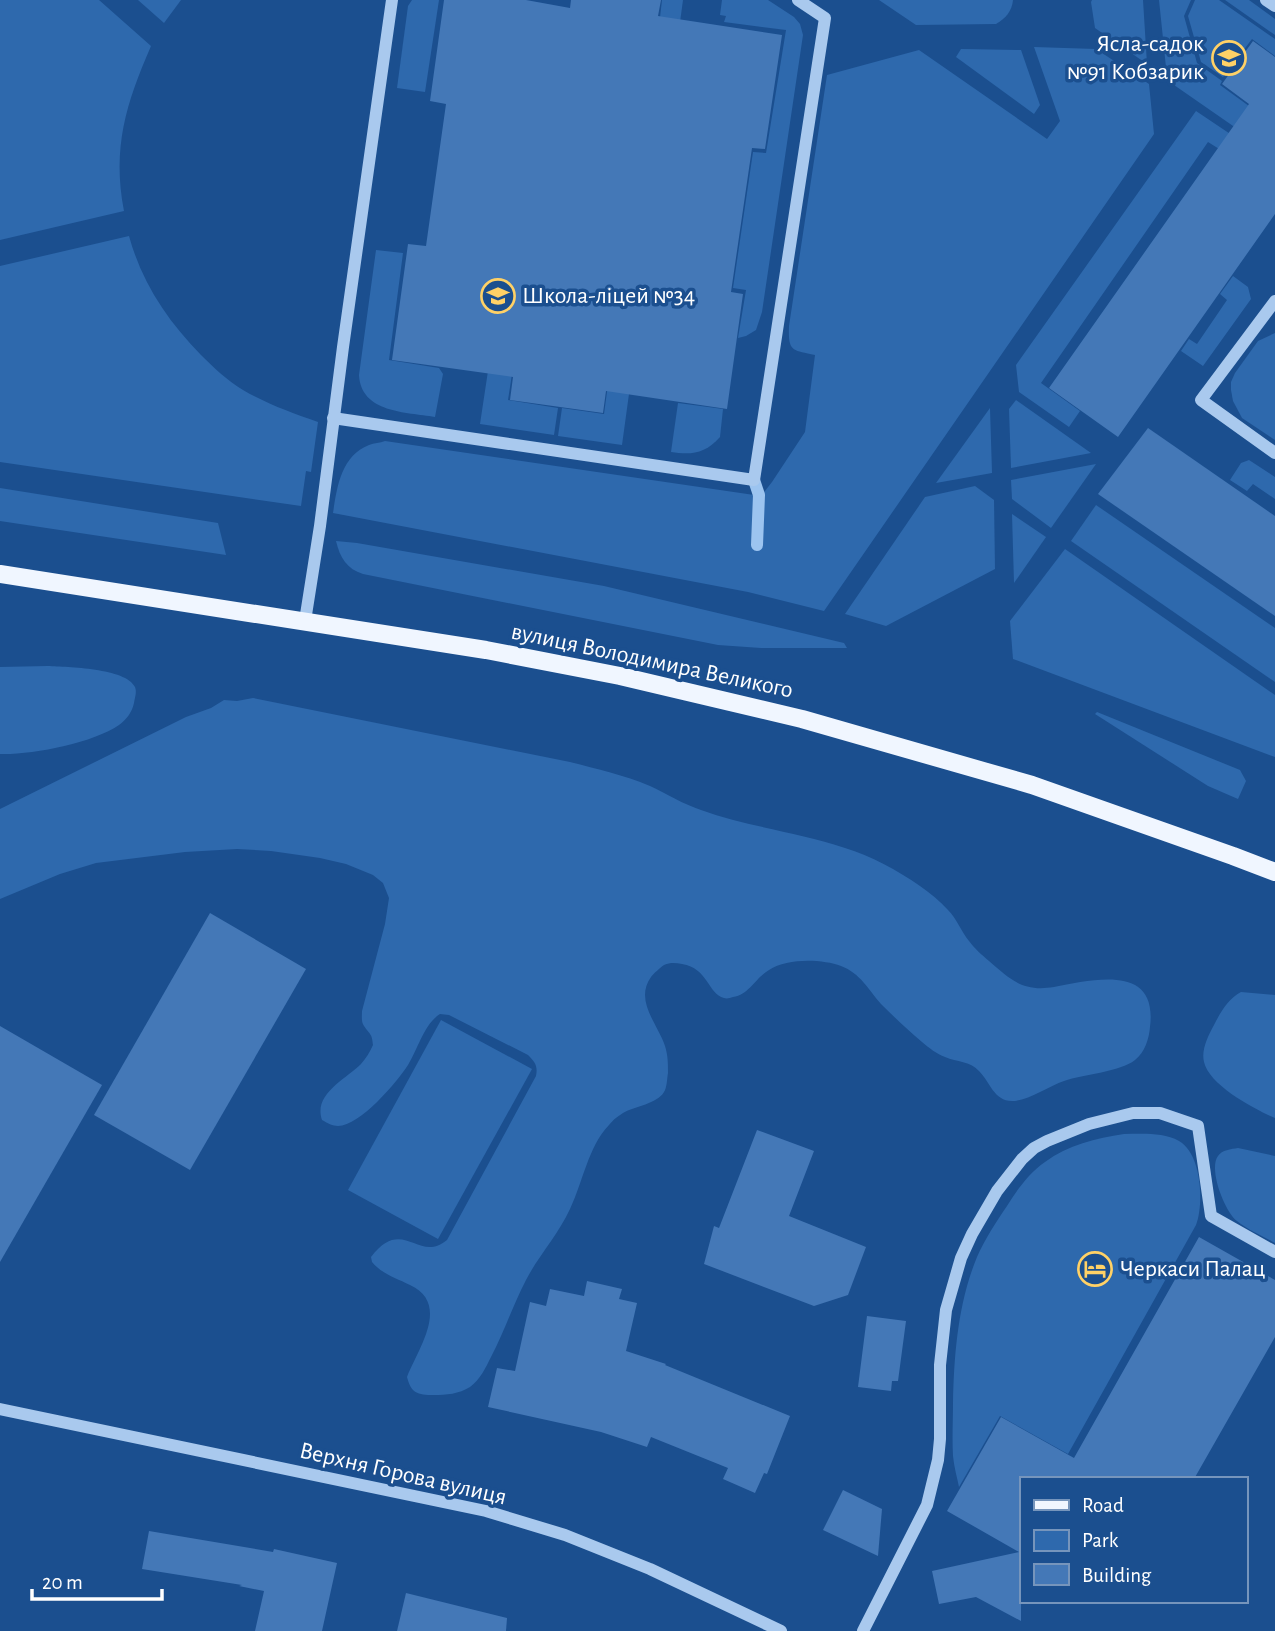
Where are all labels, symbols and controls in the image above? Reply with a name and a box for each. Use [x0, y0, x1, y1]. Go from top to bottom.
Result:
place label: Ясла-садок №91 Кобзарик [1067, 32, 1204, 84]
school or university icon: Ясла-садок №91 Кобзарик [1210, 39, 1248, 77]
school or university icon: Школа-ліцей №34 [479, 277, 517, 315]
place label: Школа-ліцей №34 [522, 284, 695, 308]
street label: вулиця Володимира Великого [509, 619, 795, 703]
hotel icon: Черкаси Палац [1076, 1250, 1114, 1288]
place label: Черкаси Палац [1120, 1257, 1266, 1281]
street label: Верхня Горова вулиця [297, 1438, 509, 1510]
legend [1020, 1477, 1247, 1603]
text: Road [1082, 1495, 1124, 1516]
text: Park [1082, 1530, 1119, 1551]
scale bar [32, 1558, 161, 1602]
text: Building [1082, 1565, 1152, 1586]
text: 20 m [42, 1572, 83, 1593]

